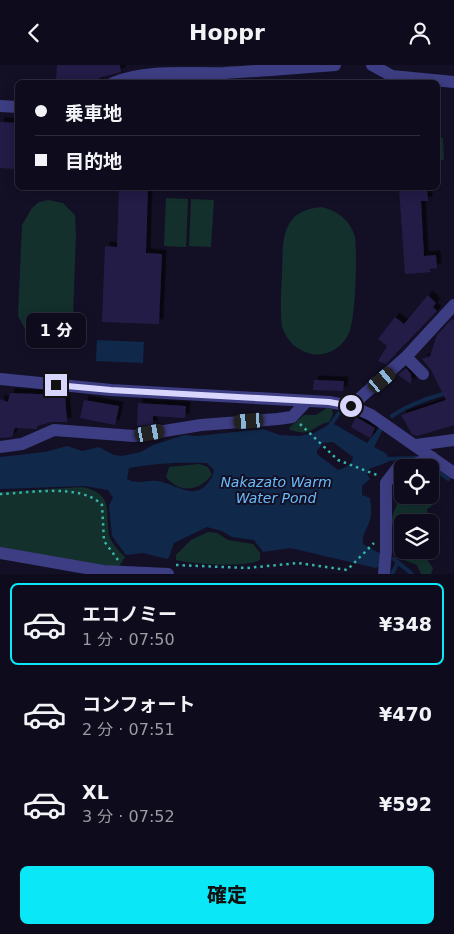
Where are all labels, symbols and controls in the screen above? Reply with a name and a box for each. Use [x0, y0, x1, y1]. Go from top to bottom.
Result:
icon: back [20, 19, 48, 47]
icon: person [406, 19, 434, 47]
text: Hoppr [189, 20, 265, 45]
text: 乗車地 [65, 102, 122, 124]
text: 目的地 [65, 150, 122, 172]
callout: 1 分 [26, 313, 86, 347]
text: 1 分 [40, 321, 72, 340]
car [365, 365, 398, 395]
route end [45, 374, 67, 396]
route start [340, 395, 362, 417]
car [233, 412, 264, 430]
car [133, 423, 166, 443]
map controls [394, 459, 439, 559]
button: locate [394, 459, 439, 504]
water label: Nakazato Warm Water Pond [220, 474, 332, 506]
button: layers [394, 514, 439, 559]
icon: car [22, 602, 67, 647]
text: エコノミー [82, 603, 177, 625]
text: ¥348 [379, 613, 432, 635]
text: 1 分 · 07:50 [82, 630, 175, 649]
icon: car [22, 692, 67, 737]
text: コンフォート [82, 693, 195, 715]
text: ¥470 [379, 703, 432, 725]
text: 2 分 · 07:51 [82, 720, 175, 739]
text: XL [82, 781, 109, 803]
icon: car [22, 782, 67, 827]
text: ¥592 [379, 793, 432, 815]
text: 3 分 · 07:52 [82, 807, 175, 826]
button: 確定 [20, 866, 434, 924]

